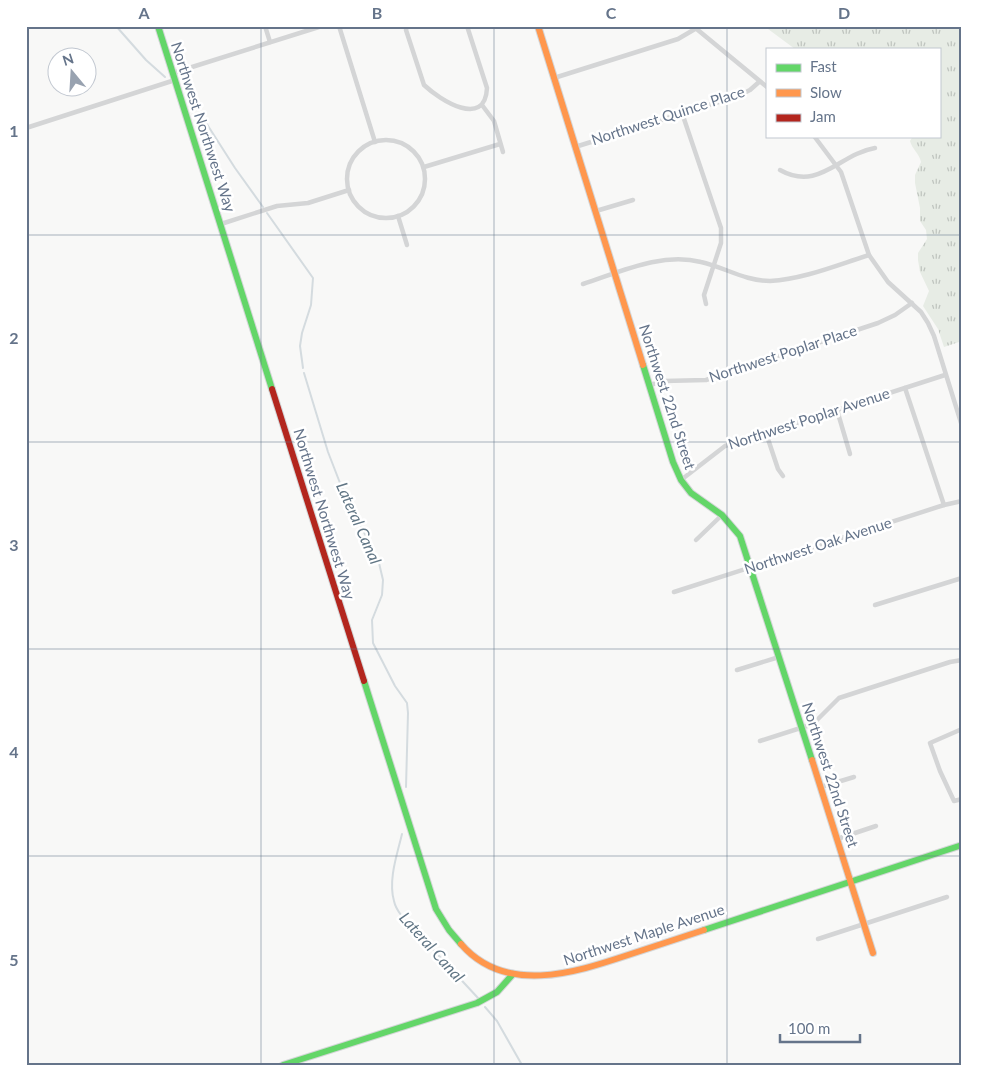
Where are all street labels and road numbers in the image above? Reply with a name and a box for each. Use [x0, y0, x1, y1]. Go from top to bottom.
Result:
street label: Northwest Northwest Way [168, 39, 240, 214]
street label: Northwest Quince Place [589, 82, 747, 148]
street label: Northwest Poplar Place [706, 321, 859, 385]
street label: Northwest 22nd Street [636, 322, 700, 472]
street label: Northwest Poplar Avenue [726, 383, 892, 453]
street label: Northwest Northwest Way [290, 426, 360, 602]
street label: Northwest Oak Avenue [742, 513, 894, 577]
street label: Northwest 22nd Street [799, 700, 863, 850]
street label: Northwest Maple Avenue [561, 899, 727, 969]

